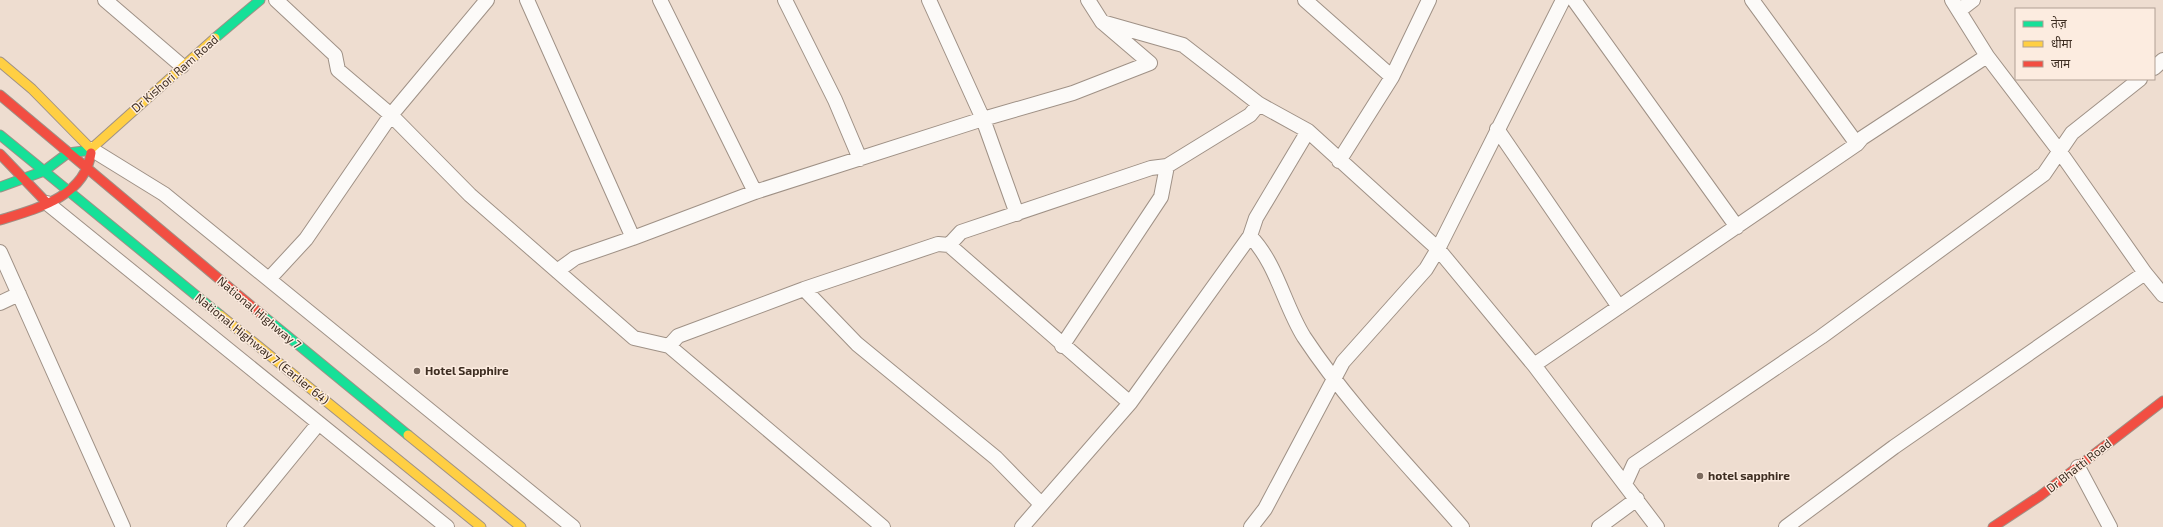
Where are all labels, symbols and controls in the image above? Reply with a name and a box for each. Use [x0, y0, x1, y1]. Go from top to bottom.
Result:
legend [2015, 8, 2155, 80]
text: तेज़ [2051, 16, 2068, 30]
street label: Dr Kishori Ram Road [128, 32, 221, 115]
text: धीमा [2051, 36, 2073, 50]
text: जाम [2051, 56, 2071, 70]
street label: National Highway 7 [215, 273, 304, 351]
street label: National Highway 7 (Earlier 64) [193, 290, 332, 407]
place label: Hotel Sapphire [425, 363, 509, 377]
marker: Hotel Sapphire [412, 366, 422, 376]
street label: Dr Bhatti Road [2043, 435, 2114, 495]
place label: hotel sapphire [1708, 468, 1790, 482]
marker: hotel sapphire [1695, 471, 1705, 481]

